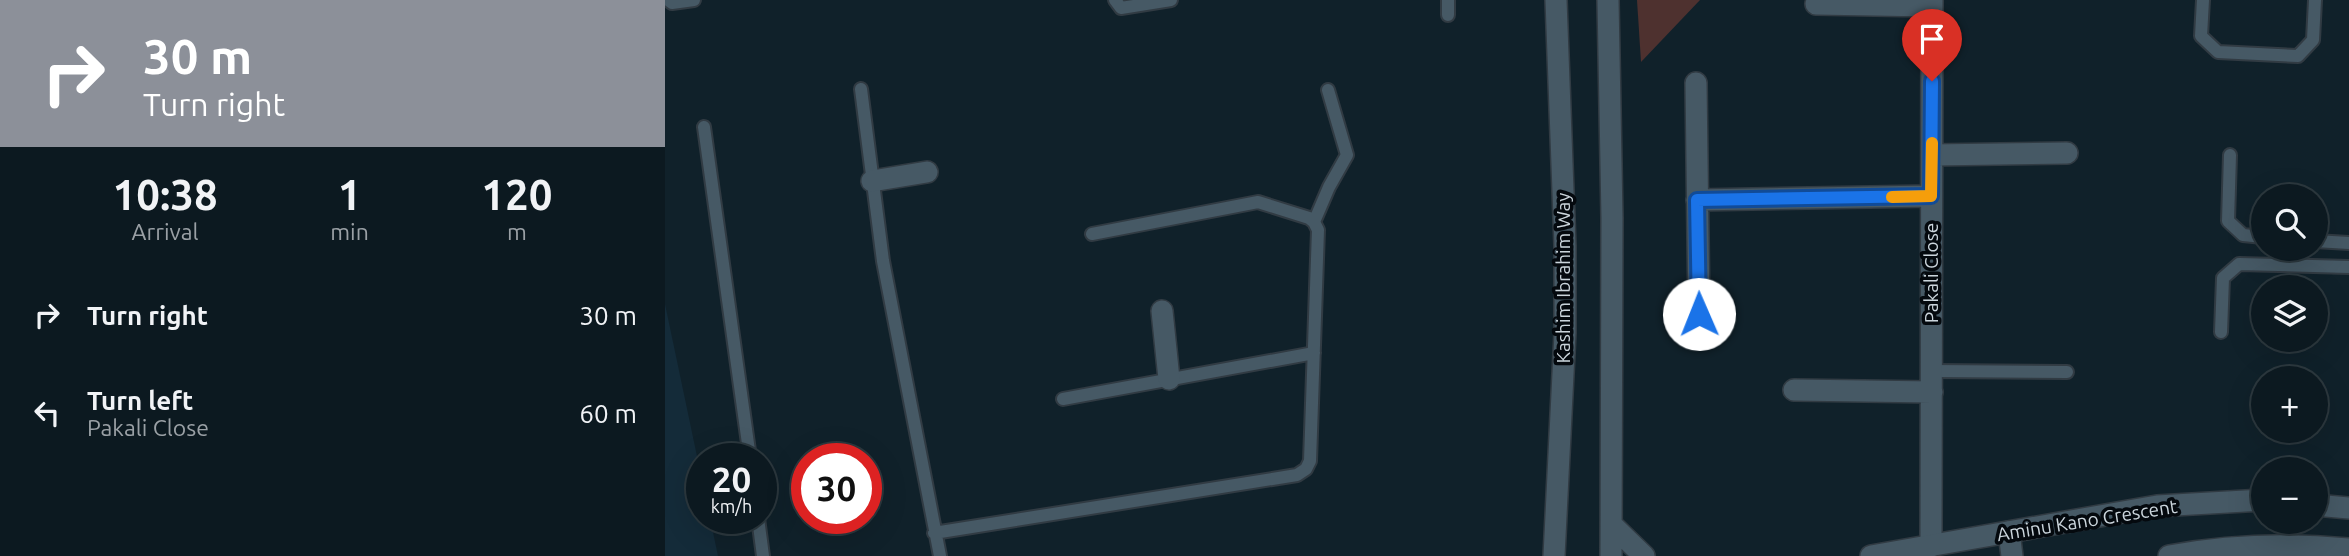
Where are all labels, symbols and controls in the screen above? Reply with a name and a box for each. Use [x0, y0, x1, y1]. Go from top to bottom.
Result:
pin [1902, 9, 1962, 81]
icon: arrive [1913, 20, 1951, 58]
icon: right [28, 28, 119, 119]
text: 30 m [143, 28, 252, 83]
text: Turn right [143, 86, 285, 122]
text: 10:38 [113, 171, 218, 218]
text: 1 [338, 171, 361, 218]
text: 120 [481, 171, 552, 218]
map controls [2251, 184, 2328, 534]
button: search [2251, 184, 2328, 261]
street label: Kashim Ibrahim Way [1552, 192, 1574, 364]
text: Arrival [132, 219, 199, 244]
text: min [330, 219, 369, 244]
text: m [507, 219, 527, 244]
street label: Pakali Close [1920, 223, 1942, 323]
button: layers [2251, 275, 2328, 352]
position arrow [1662, 277, 1736, 351]
icon: right [28, 296, 66, 334]
text: Turn right [87, 301, 208, 330]
text: 30 m [579, 301, 637, 330]
button: + [2251, 366, 2328, 443]
text: Turn left [87, 386, 193, 415]
icon: left [28, 394, 66, 432]
text: 60 m [579, 399, 637, 428]
text: Pakali Close [87, 415, 209, 440]
speed limit sign: 30 [791, 443, 882, 534]
button: − [2251, 457, 2328, 534]
text: 20 [712, 459, 751, 499]
street label: Aminu Kano Crescent [1995, 495, 2179, 545]
text: km/h [711, 496, 752, 516]

